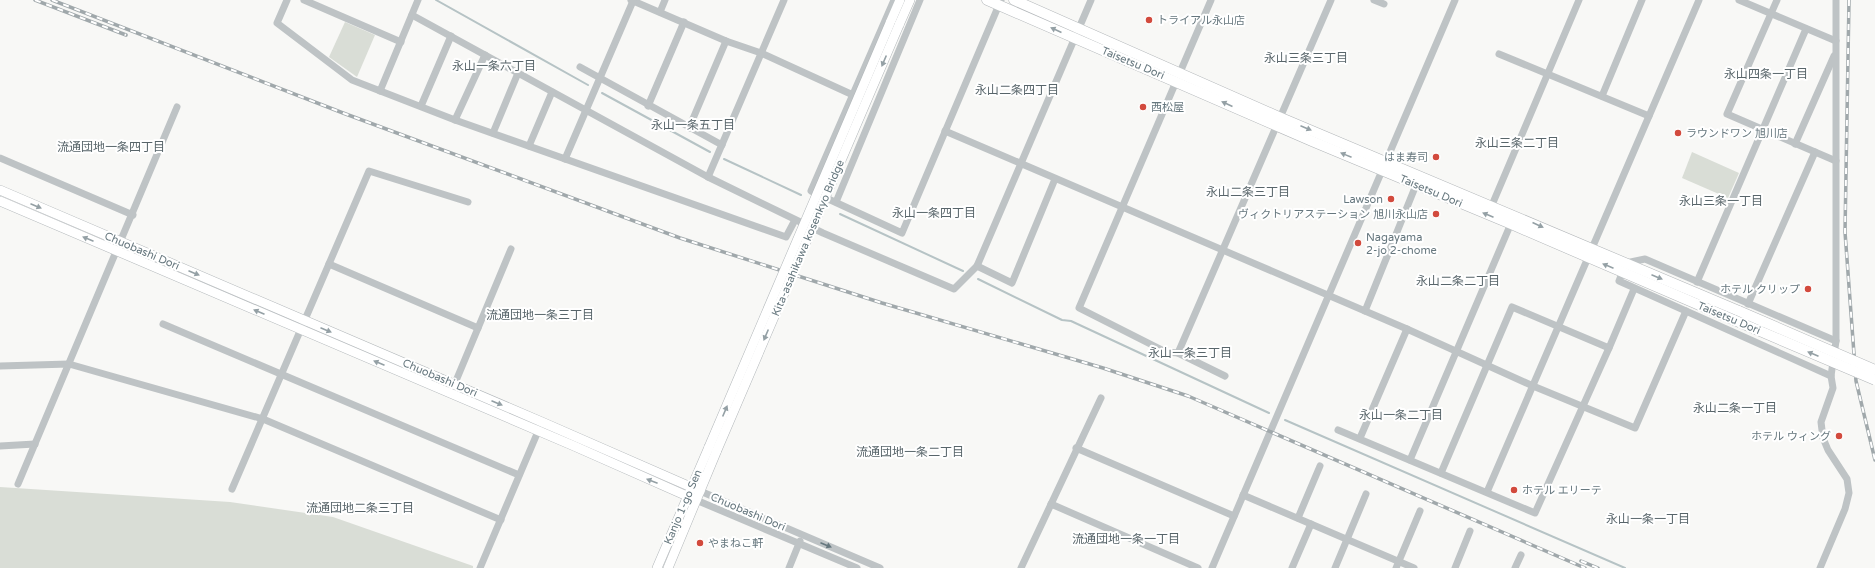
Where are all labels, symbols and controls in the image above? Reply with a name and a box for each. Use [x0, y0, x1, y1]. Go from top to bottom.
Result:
place label: トライアル永山店 [1157, 14, 1245, 27]
marker: トライアル永山店 [1144, 15, 1154, 25]
one-way arrow [1050, 26, 1062, 32]
street label: Taisetsu Dori [1100, 44, 1166, 82]
district label: 永山三条三丁目 [1264, 51, 1348, 65]
one-way arrow [880, 56, 886, 68]
district label: 永山一条六丁目 [452, 59, 536, 73]
district label: 永山四条一丁目 [1724, 67, 1808, 81]
district label: 永山二条四丁目 [975, 83, 1059, 97]
place label: 西松屋 [1151, 101, 1184, 114]
one-way arrow [1221, 101, 1232, 107]
marker: 西松屋 [1138, 102, 1148, 112]
district label: 永山一条五丁目 [651, 118, 735, 132]
one-way arrow [1300, 125, 1312, 131]
place label: ラウンドワン 旭川店 [1686, 127, 1788, 140]
marker: ラウンドワン 旭川店 [1673, 128, 1683, 138]
district label: 永山三条二丁目 [1475, 136, 1559, 150]
district label: 流通団地一条四丁目 [57, 140, 165, 154]
place label: はま寿司 [1384, 151, 1428, 164]
one-way arrow [1340, 152, 1352, 158]
marker: はま寿司 [1431, 152, 1441, 162]
street label: Kita-asahikawa kosenkyo Bridge [769, 158, 847, 318]
street label: Taisetsu Dori [1398, 172, 1464, 210]
district label: 永山二条三丁目 [1206, 185, 1290, 199]
place label: Lawson [1343, 193, 1383, 206]
marker: Lawson [1386, 194, 1396, 204]
district label: 永山三条一丁目 [1679, 194, 1763, 208]
one-way arrow [30, 203, 42, 209]
district label: 永山一条四丁目 [892, 206, 976, 220]
place label: ヴィクトリアステーション 旭川永山店 [1238, 208, 1428, 221]
marker: ヴィクトリアステーション 旭川永山店 [1431, 209, 1441, 219]
one-way arrow [1482, 211, 1494, 217]
one-way arrow [1532, 222, 1543, 228]
street label: Chuobashi Dori [103, 229, 181, 273]
place label: Nagayama 2-jo 2-chome [1366, 231, 1437, 257]
one-way arrow [82, 235, 94, 242]
marker: Nagayama 2-jo 2-chome [1353, 238, 1363, 248]
one-way arrow [1602, 263, 1613, 269]
one-way arrow [188, 271, 200, 277]
district label: 永山二条二丁目 [1416, 274, 1500, 288]
one-way arrow [1652, 274, 1663, 280]
place label: ホテル クリップ [1720, 283, 1800, 296]
marker: ホテル クリップ [1803, 284, 1813, 294]
street label: Taisetsu Dori [1696, 299, 1762, 337]
one-way arrow [253, 308, 265, 315]
district label: 流通団地一条三丁目 [486, 308, 594, 322]
one-way arrow [321, 327, 332, 333]
one-way arrow [763, 330, 769, 341]
district label: 永山一条三丁目 [1148, 346, 1232, 360]
one-way arrow [1807, 350, 1819, 356]
street label: Chuobashi Dori [401, 356, 479, 400]
one-way arrow [372, 359, 384, 365]
one-way arrow [492, 400, 503, 406]
district label: 永山二条一丁目 [1693, 401, 1777, 415]
one-way arrow [722, 404, 728, 416]
district label: 永山一条二丁目 [1359, 408, 1443, 422]
place label: ホテル ウィング [1751, 430, 1831, 443]
marker: ホテル ウィング [1834, 431, 1844, 441]
district label: 流通団地一条二丁目 [856, 445, 964, 459]
street label: Kanjo 1-go Sen [661, 468, 705, 546]
one-way arrow [646, 477, 658, 483]
place label: ホテル エリーテ [1522, 484, 1602, 497]
marker: ホテル エリーテ [1509, 485, 1519, 495]
street label: Chuobashi Dori [709, 490, 787, 534]
district label: 流通団地二条三丁目 [306, 501, 414, 515]
district label: 永山一条一丁目 [1606, 512, 1690, 526]
district label: 流通団地一条一丁目 [1072, 532, 1180, 546]
place label: やまねこ軒 [708, 537, 764, 550]
marker: やまねこ軒 [695, 538, 705, 548]
one-way arrow [820, 542, 831, 548]

